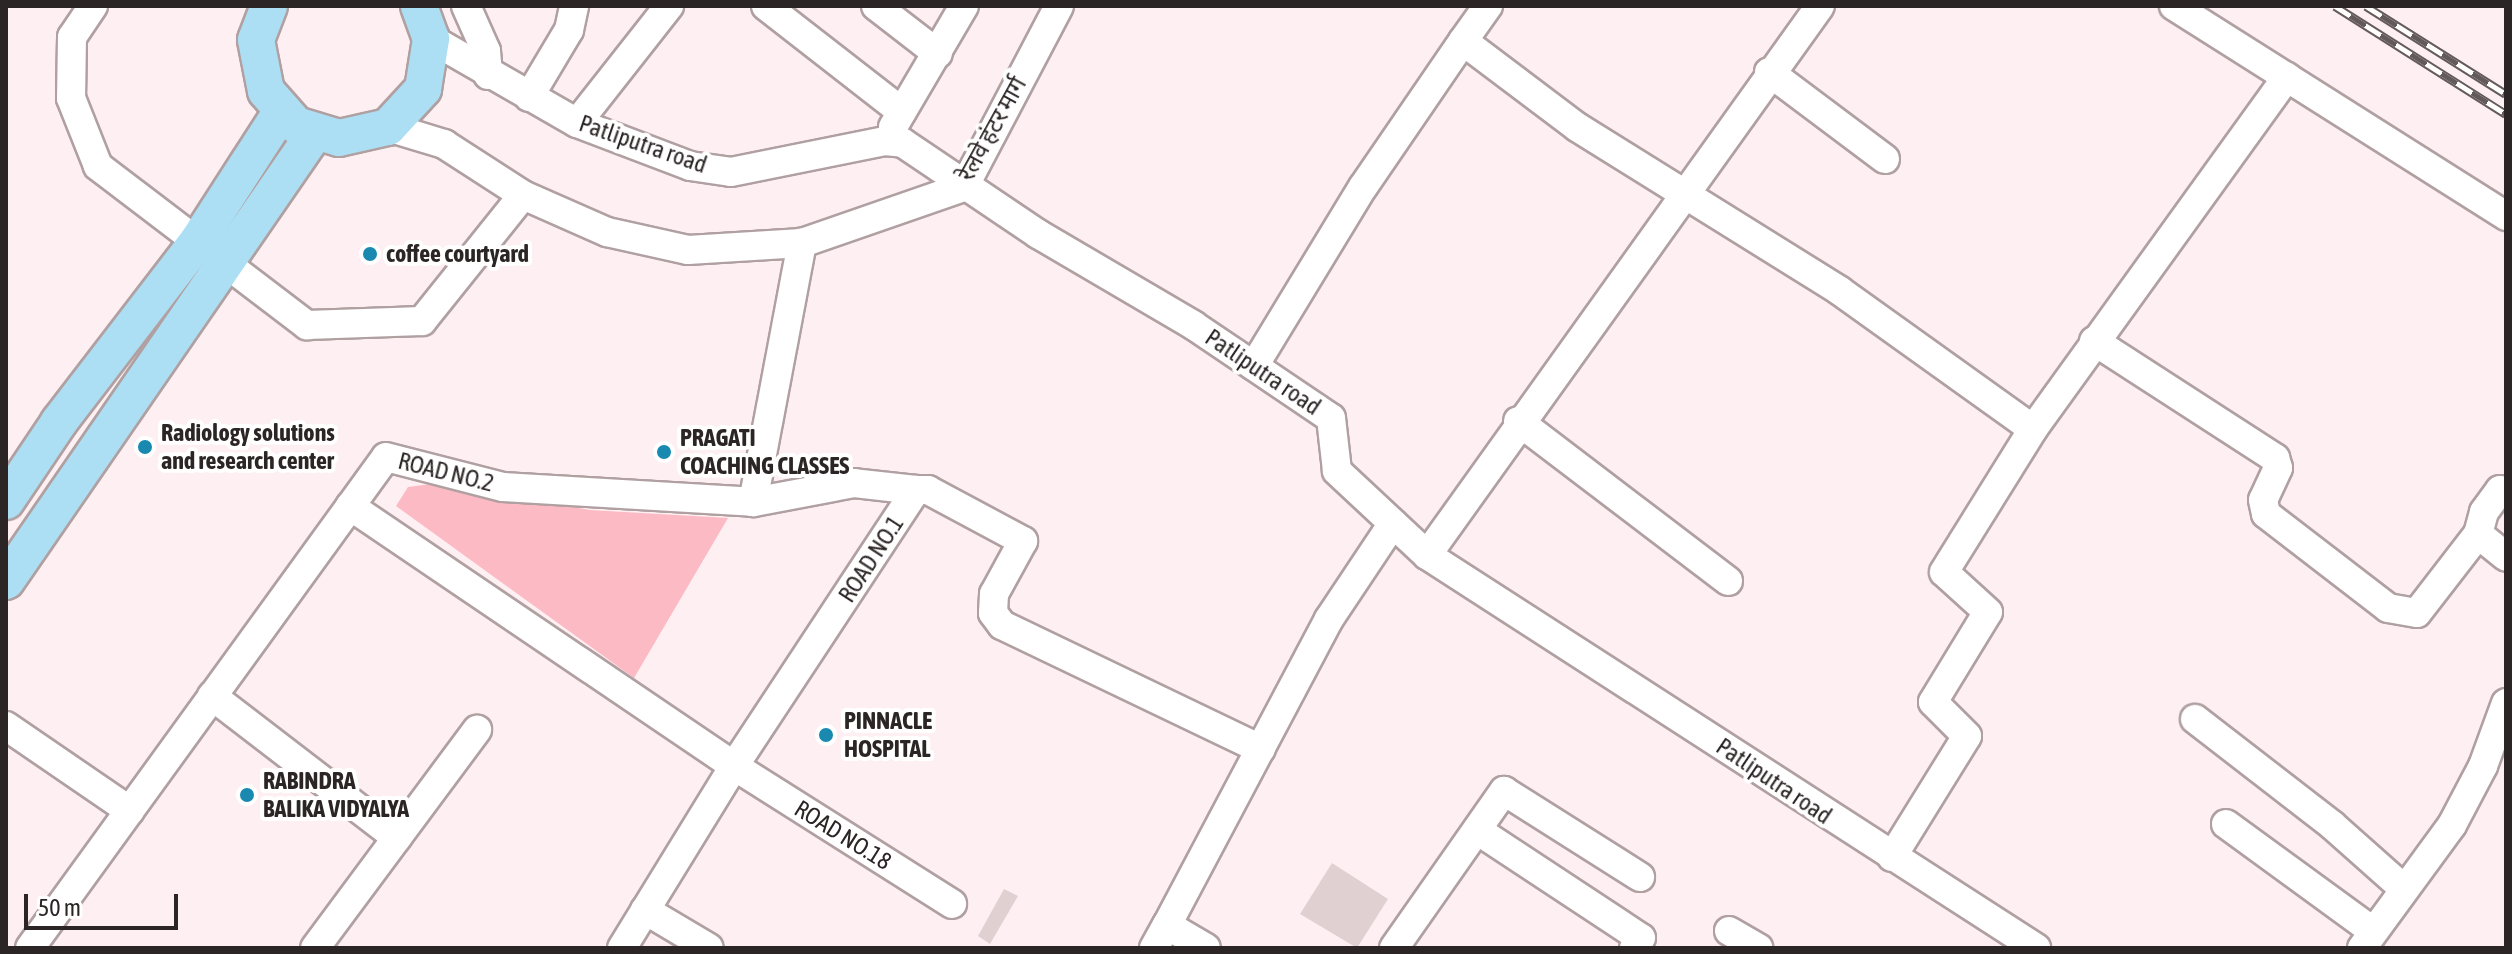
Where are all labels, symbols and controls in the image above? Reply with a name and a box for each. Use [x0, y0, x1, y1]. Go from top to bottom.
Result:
street label: रेलवे हंटर मार्ग [952, 72, 1032, 186]
street label: Patliputra road [575, 109, 711, 179]
place label: coffee courtyard [386, 240, 529, 268]
marker: coffee courtyard [361, 245, 379, 263]
street label: Patliputra road [1200, 323, 1326, 421]
place label: Radiology solutions and research center [161, 419, 335, 475]
place label: PRAGATI COACHING CLASSES [680, 424, 849, 480]
marker: Radiology solutions and research center [136, 438, 154, 456]
marker: PRAGATI COACHING CLASSES [655, 443, 673, 461]
street label: ROAD NO.2 [395, 446, 497, 498]
street label: ROAD NO.1 [832, 510, 910, 608]
place label: PINNACLE HOSPITAL [844, 707, 932, 763]
marker: PINNACLE HOSPITAL [815, 724, 837, 746]
street label: Patliputra road [1711, 732, 1837, 830]
place label: RABINDRA BALIKA VIDYALYA [263, 767, 409, 823]
marker: RABINDRA BALIKA VIDYALYA [238, 786, 256, 804]
street label: ROAD NO.18 [789, 794, 897, 876]
scale bar [28, 878, 182, 928]
text: 50 m [38, 894, 81, 921]

